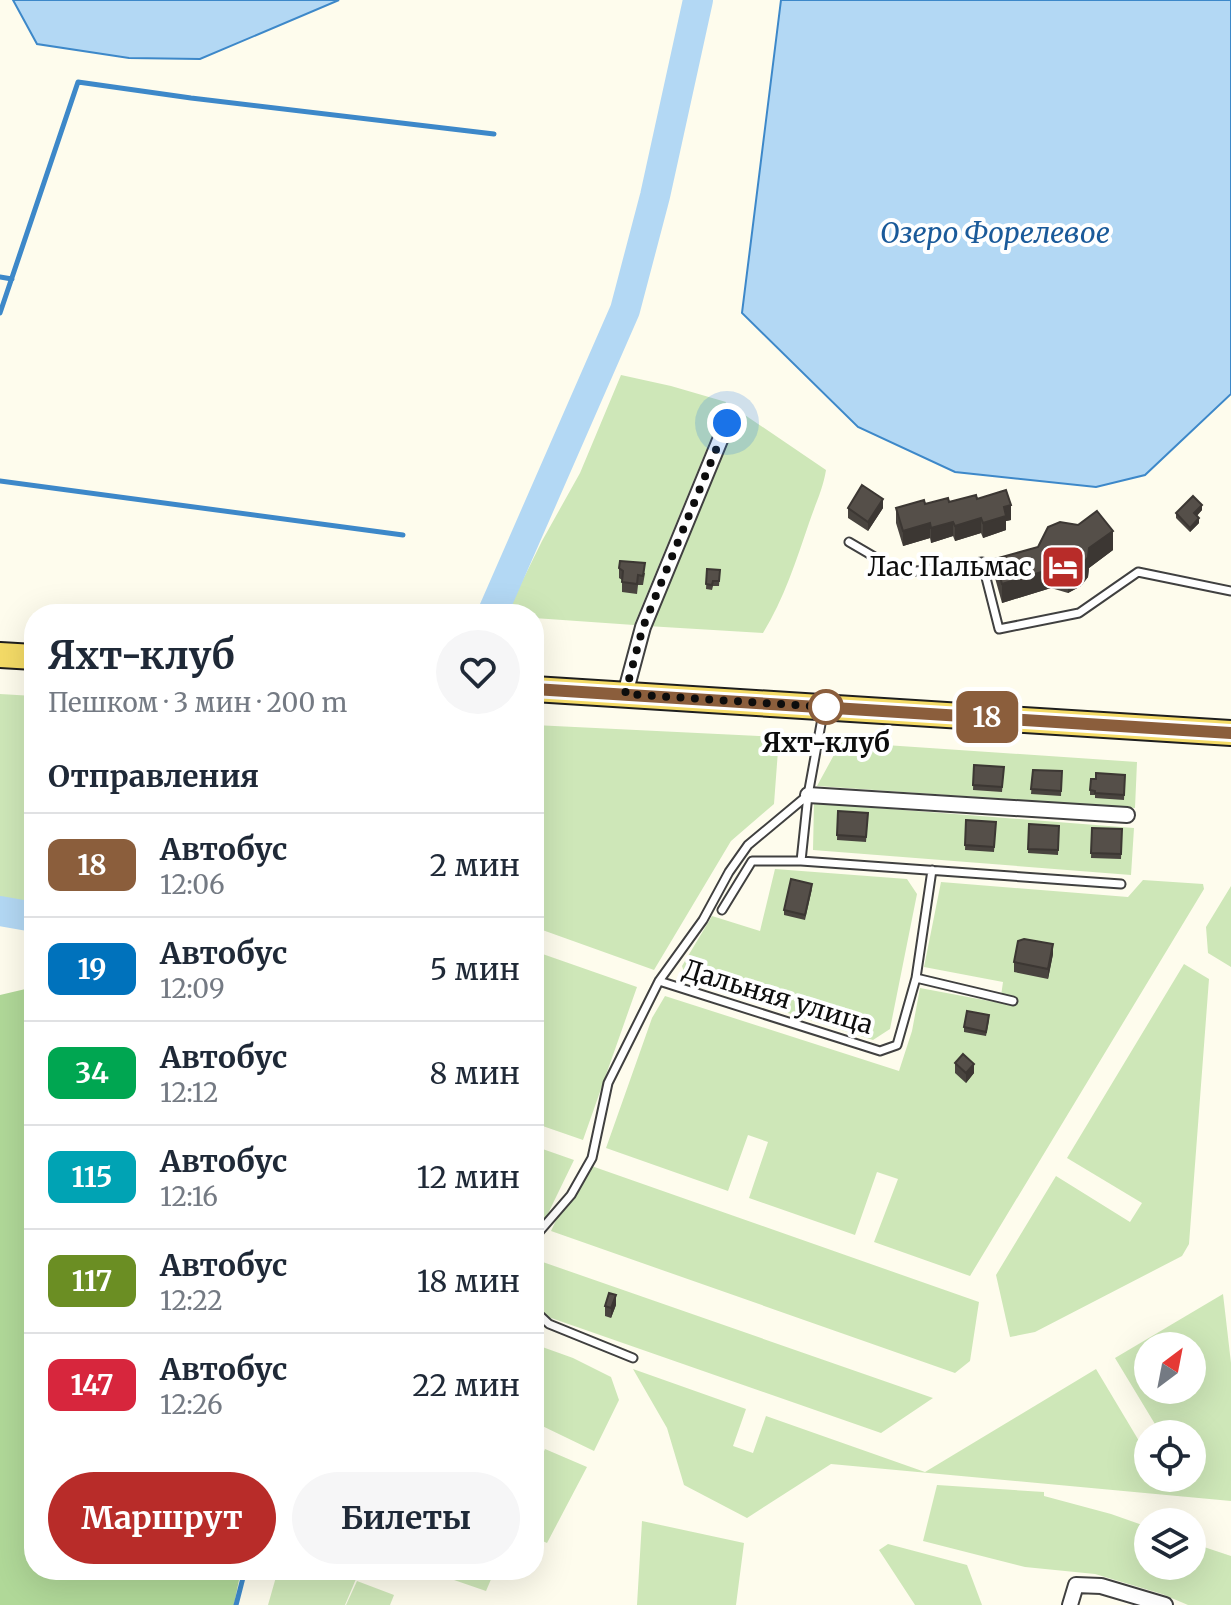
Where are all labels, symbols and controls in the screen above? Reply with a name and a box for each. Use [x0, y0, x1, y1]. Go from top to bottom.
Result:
water label: Озеро Форелевое [880, 215, 1110, 251]
your location [707, 403, 747, 443]
hotel icon: Лас Пальмас [1039, 543, 1087, 591]
place label: Лас Пальмас [868, 550, 1032, 583]
button: heart [436, 630, 520, 714]
text: Яхт-клуб [48, 632, 235, 679]
text: Пешком · 3 мин · 200 m [48, 686, 347, 719]
marker: Яхт-клуб [809, 690, 843, 724]
line badge: 18 [951, 691, 1023, 743]
text: 18 [972, 699, 1002, 735]
place label: Яхт-клуб [762, 726, 890, 759]
text: Отправления [48, 757, 259, 795]
text: Автобус [160, 830, 287, 868]
text: 2 мин [430, 846, 520, 884]
text: 18 [77, 847, 107, 883]
text: 12:06 [160, 868, 225, 901]
text: Автобус [160, 934, 287, 972]
text: 5 мин [430, 950, 520, 988]
text: 19 [78, 951, 106, 987]
street label: Дальняя улица [679, 952, 877, 1041]
text: 12:09 [160, 972, 225, 1005]
text: Автобус [160, 1038, 287, 1076]
text: 8 мин [430, 1054, 520, 1092]
text: 34 [75, 1055, 109, 1091]
text: 12:12 [160, 1076, 219, 1109]
text: Автобус [160, 1142, 287, 1180]
text: 12 мин [416, 1158, 520, 1196]
text: 115 [72, 1159, 112, 1195]
text: 12:16 [160, 1180, 218, 1213]
text: Автобус [160, 1246, 287, 1284]
text: 18 мин [417, 1262, 520, 1300]
text: 117 [72, 1263, 112, 1299]
text: 12:22 [160, 1284, 223, 1317]
north arrow [1134, 1332, 1206, 1404]
map controls [1134, 1332, 1206, 1580]
text: Автобус [160, 1350, 287, 1388]
text: 22 мин [412, 1366, 520, 1404]
text: 147 [70, 1367, 114, 1403]
text: 12:26 [160, 1388, 223, 1421]
button: locate [1134, 1420, 1206, 1492]
button: Маршрут [48, 1472, 276, 1564]
button: Билеты [292, 1472, 520, 1564]
button: layers [1134, 1508, 1206, 1580]

